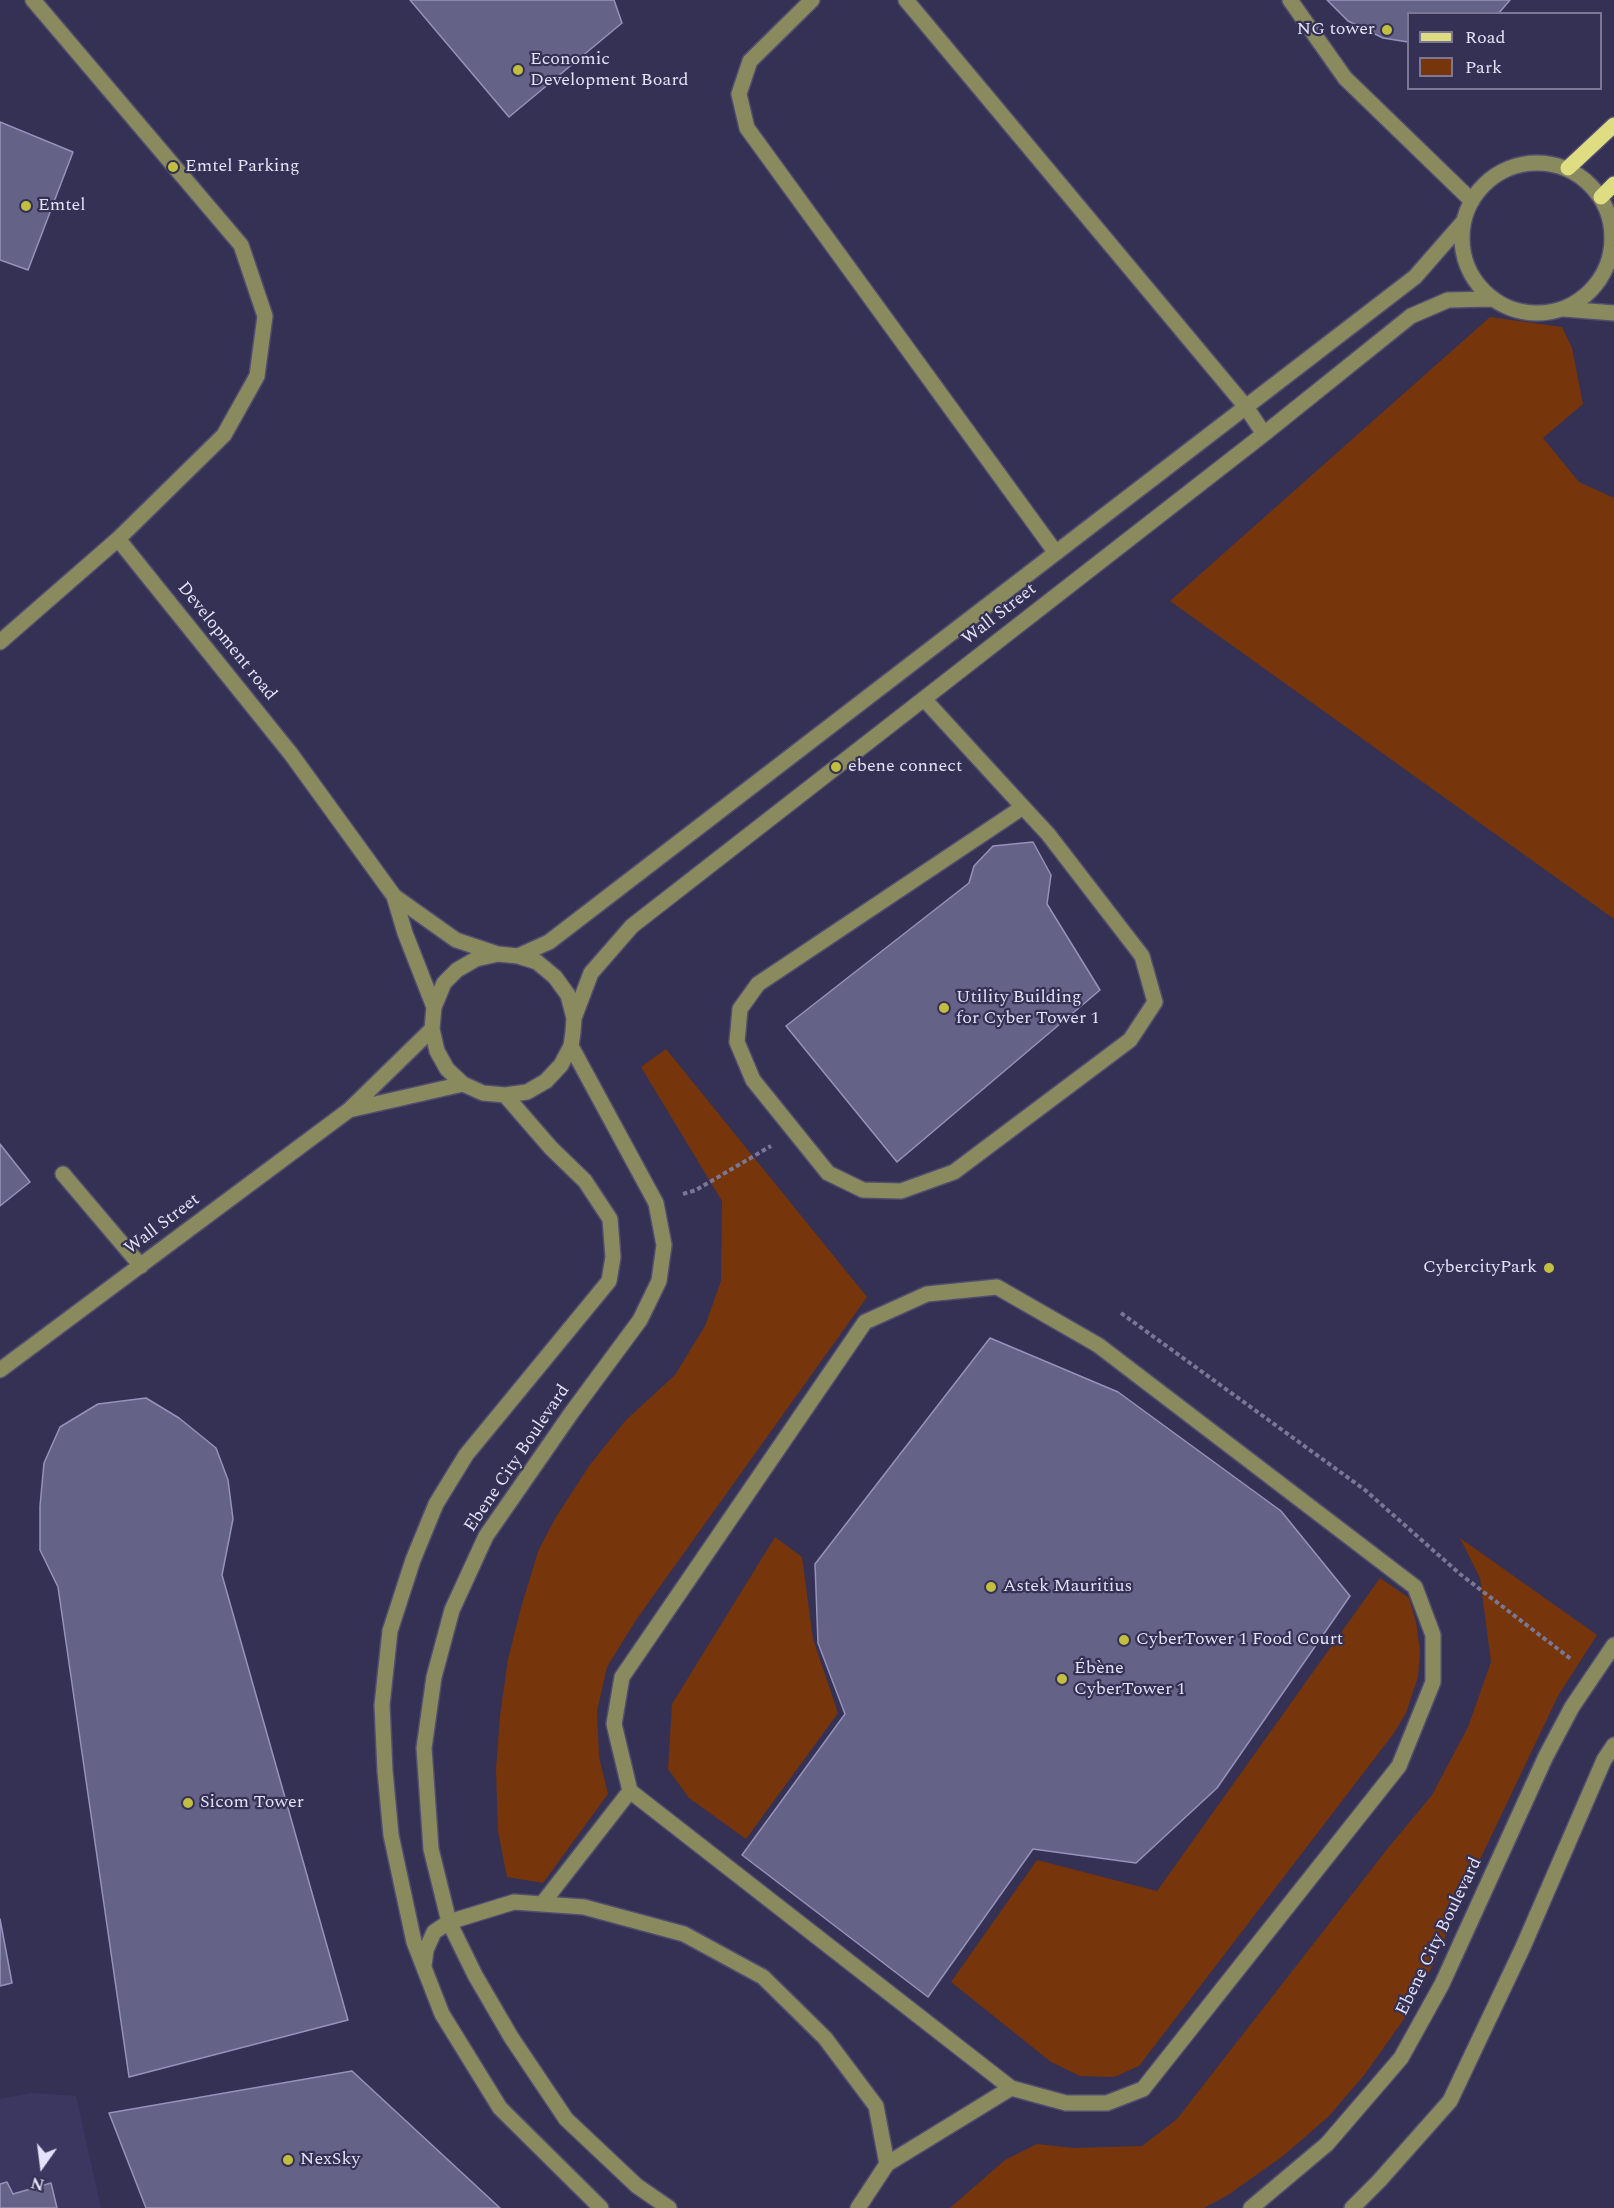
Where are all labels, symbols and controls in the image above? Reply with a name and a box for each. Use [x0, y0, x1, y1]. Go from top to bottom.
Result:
legend [1407, 12, 1602, 90]
place label: NG tower [1297, 19, 1375, 41]
marker: NG tower [1380, 23, 1394, 37]
text: Road [1465, 24, 1506, 51]
place label: Economic Development Board [530, 49, 689, 92]
text: Park [1465, 54, 1502, 81]
marker: Economic Development Board [511, 63, 525, 77]
place label: Emtel Parking [185, 156, 300, 178]
marker: Emtel Parking [166, 160, 180, 174]
place label: Emtel [38, 195, 86, 217]
marker: Emtel [19, 199, 33, 213]
street label: Development road [171, 578, 281, 706]
street label: Wall Street [959, 579, 1041, 651]
place label: ebene connect [848, 756, 962, 778]
marker: ebene connect [829, 760, 843, 774]
place label: Utility Building for Cyber Tower 1 [956, 987, 1100, 1030]
marker: Utility Building for Cyber Tower 1 [937, 1001, 951, 1015]
street label: Wall Street [121, 1190, 205, 1260]
place label: CybercityPark [1423, 1257, 1537, 1279]
marker: CybercityPark [1542, 1261, 1556, 1275]
street label: Ebene City Boulevard [461, 1381, 575, 1537]
place label: Astek Mauritius [1003, 1576, 1132, 1598]
marker: Astek Mauritius [984, 1580, 998, 1594]
place label: CyberTower 1 Food Court [1136, 1629, 1343, 1651]
marker: CyberTower 1 Food Court [1117, 1633, 1131, 1647]
place label: Ébène CyberTower 1 [1074, 1658, 1186, 1700]
marker: Ébène CyberTower 1 [1055, 1672, 1069, 1686]
place label: Sicom Tower [200, 1792, 304, 1814]
marker: Sicom Tower [181, 1796, 195, 1810]
street label: Ebene City Boulevard [1392, 1855, 1488, 2019]
north arrow [12, 2136, 72, 2196]
place label: NexSky [300, 2149, 360, 2171]
marker: NexSky [281, 2153, 295, 2167]
text: N [28, 2170, 47, 2197]

